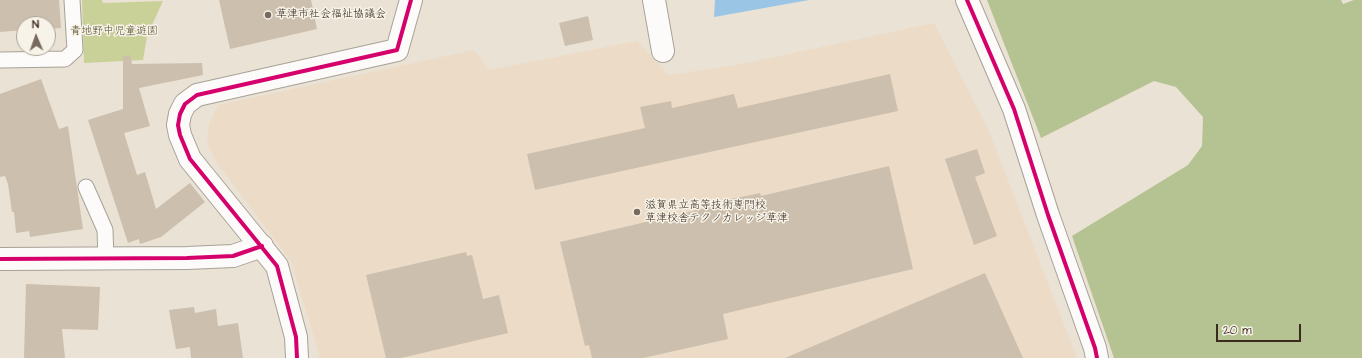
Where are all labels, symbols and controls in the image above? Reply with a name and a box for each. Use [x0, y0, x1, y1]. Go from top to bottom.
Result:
place label: 草津市社会福祉協議会 [276, 8, 386, 22]
marker: 草津市社会福祉協議会 [263, 10, 273, 20]
north arrow [16, 16, 56, 56]
text: N [32, 17, 39, 32]
park label: 青地野中児童遊園 [70, 25, 158, 39]
place label: 滋賀県立高等技術専門校 草津校舎テクノカレッジ草津 [645, 199, 788, 225]
marker: 滋賀県立高等技術専門校 草津校舎テクノカレッジ草津 [632, 207, 642, 217]
scale bar [1218, 316, 1303, 342]
text: 20 m [1223, 322, 1252, 339]

